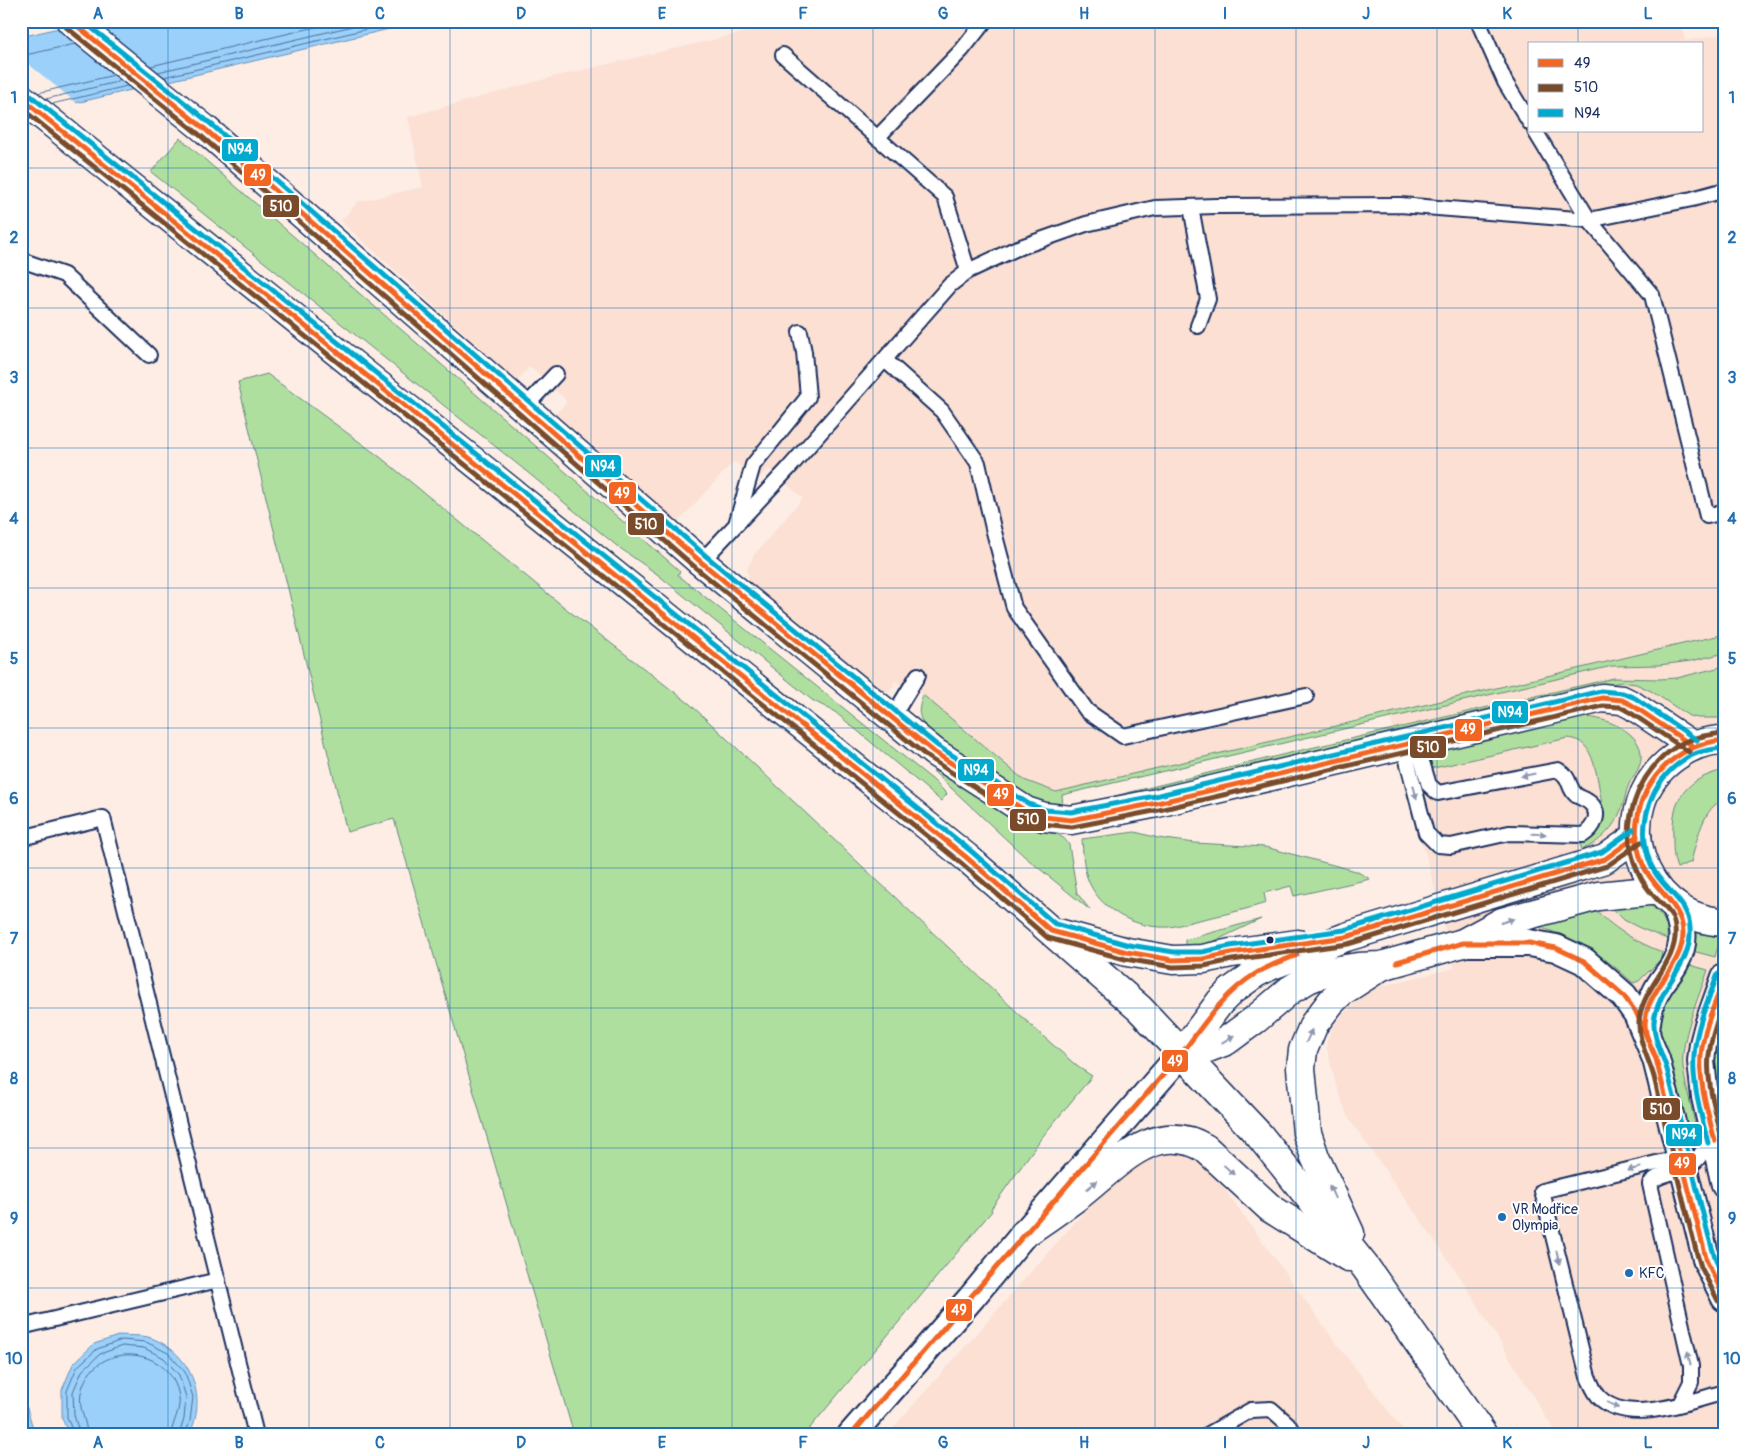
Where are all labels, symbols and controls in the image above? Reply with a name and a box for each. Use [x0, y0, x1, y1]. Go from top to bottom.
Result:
text: A [93, 4, 104, 24]
text: B [234, 4, 244, 24]
text: C [375, 4, 385, 24]
text: D [516, 4, 526, 24]
text: E [658, 4, 667, 24]
text: F [798, 4, 808, 24]
text: G [938, 4, 949, 24]
text: H [1079, 4, 1089, 24]
text: I [1223, 4, 1227, 24]
text: J [1362, 4, 1370, 24]
text: K [1502, 4, 1512, 24]
text: L [1643, 4, 1653, 24]
legend [1528, 42, 1704, 132]
text: 49 [1574, 54, 1590, 73]
text: 510 [1574, 78, 1598, 97]
text: 1 [11, 88, 17, 108]
text: 1 [1729, 88, 1735, 108]
text: N94 [1574, 104, 1601, 123]
line badge: N94 [221, 138, 259, 162]
text: N94 [228, 141, 253, 158]
line badge: 49 [243, 163, 272, 187]
text: 49 [250, 167, 266, 184]
line badge: 510 [262, 194, 300, 218]
text: 510 [270, 198, 293, 215]
text: 2 [10, 228, 19, 248]
text: 2 [1728, 228, 1737, 248]
text: 3 [10, 368, 19, 388]
text: 3 [1728, 368, 1737, 388]
line badge: N94 [584, 454, 622, 478]
text: N94 [591, 458, 616, 475]
line badge: 49 [608, 481, 637, 505]
text: 49 [614, 485, 630, 502]
text: 4 [9, 509, 19, 529]
text: 4 [1727, 509, 1737, 529]
line badge: 510 [627, 512, 665, 536]
text: 510 [635, 516, 658, 533]
text: 5 [10, 649, 19, 669]
text: 5 [1728, 649, 1737, 669]
line badge: N94 [1491, 700, 1529, 724]
text: N94 [1498, 704, 1523, 721]
line badge: 49 [1454, 718, 1483, 742]
text: 49 [1460, 721, 1476, 738]
line badge: 510 [1409, 735, 1447, 759]
text: 510 [1417, 739, 1440, 756]
line badge: N94 [957, 758, 995, 782]
text: N94 [964, 762, 989, 779]
one-way arrow [1519, 772, 1535, 780]
line badge: 49 [986, 783, 1015, 807]
one-way arrow [1411, 785, 1419, 800]
text: 49 [993, 786, 1009, 803]
text: 6 [9, 789, 19, 809]
text: 6 [1727, 789, 1737, 809]
line badge: 510 [1009, 808, 1047, 832]
text: 510 [1017, 811, 1040, 828]
one-way arrow [1532, 830, 1548, 838]
one-way arrow [1500, 917, 1515, 925]
text: 7 [10, 929, 19, 949]
text: 7 [1728, 929, 1737, 949]
unlabelled marker [1265, 935, 1275, 945]
one-way arrow [1305, 1029, 1313, 1043]
one-way arrow [1221, 1034, 1235, 1043]
line badge: 49 [1161, 1049, 1189, 1073]
text: 49 [1167, 1053, 1183, 1070]
text: 8 [10, 1069, 18, 1089]
text: 8 [1728, 1069, 1736, 1089]
line badge: 510 [1642, 1097, 1681, 1121]
text: 510 [1650, 1101, 1673, 1118]
line badge: N94 [1665, 1123, 1703, 1147]
text: N94 [1672, 1126, 1697, 1143]
line badge: 49 [1668, 1152, 1697, 1176]
text: 49 [1674, 1155, 1690, 1172]
one-way arrow [1223, 1164, 1235, 1176]
one-way arrow [1626, 1165, 1641, 1173]
one-way arrow [1085, 1179, 1098, 1190]
one-way arrow [1327, 1185, 1335, 1199]
place label: VR Modřice Olympia [1512, 1201, 1578, 1234]
text: 9 [10, 1209, 18, 1229]
text: 9 [1728, 1209, 1736, 1229]
marker: VR Modřice Olympia [1496, 1211, 1508, 1223]
one-way arrow [1554, 1250, 1562, 1265]
place label: KFC [1639, 1265, 1665, 1282]
marker: KFC [1623, 1267, 1635, 1279]
line badge: 49 [945, 1298, 973, 1322]
text: 49 [951, 1302, 967, 1319]
text: 10 [5, 1349, 23, 1369]
text: 10 [1723, 1349, 1741, 1369]
one-way arrow [1685, 1351, 1693, 1366]
one-way arrow [1606, 1401, 1620, 1409]
text: A [93, 1433, 104, 1453]
text: B [234, 1433, 244, 1453]
text: C [375, 1433, 385, 1453]
text: D [516, 1433, 526, 1453]
text: E [658, 1433, 667, 1453]
text: F [798, 1433, 808, 1453]
text: G [938, 1433, 949, 1453]
text: H [1079, 1433, 1089, 1453]
text: I [1223, 1433, 1227, 1453]
text: J [1362, 1433, 1370, 1453]
text: K [1502, 1433, 1512, 1453]
text: L [1643, 1433, 1653, 1453]

